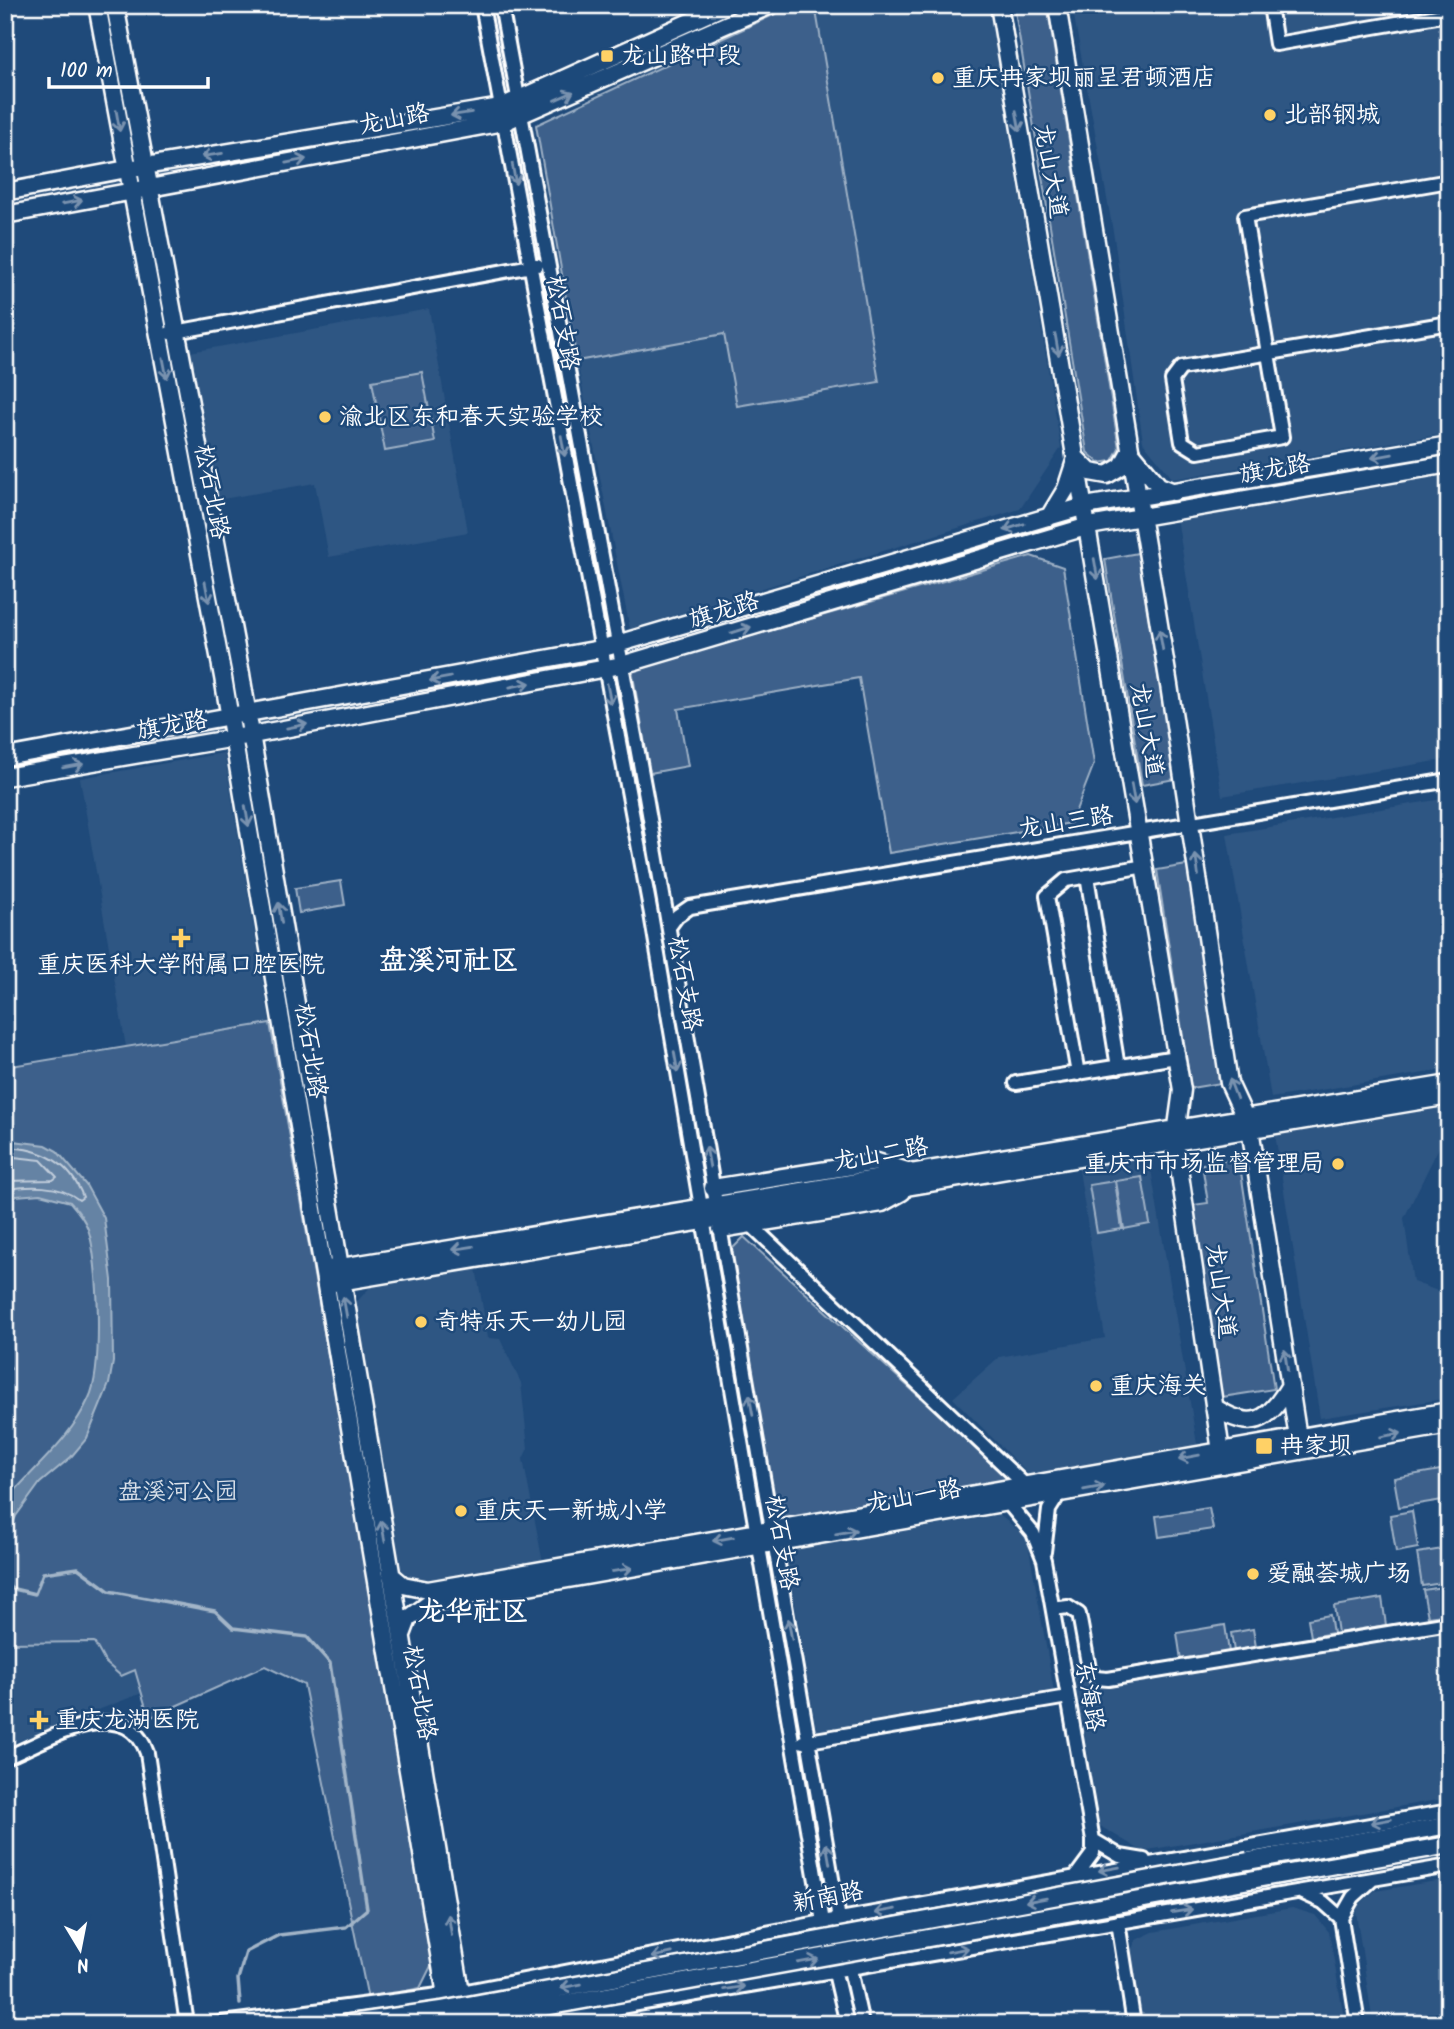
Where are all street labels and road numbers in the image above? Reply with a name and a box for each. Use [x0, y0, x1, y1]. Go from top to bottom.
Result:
street label: 龙山路 [355, 94, 433, 146]
street label: 龙山大道 [1022, 120, 1078, 222]
street label: 松石支路 [534, 272, 590, 374]
street label: 松石北路 [183, 441, 239, 543]
street label: 旗龙路 [1236, 445, 1314, 495]
street label: 旗龙路 [684, 582, 764, 640]
street label: 龙山大道 [1118, 679, 1174, 781]
street label: 旗龙路 [133, 701, 211, 751]
street label: 龙山三路 [1016, 796, 1116, 850]
street label: 松石支路 [656, 933, 712, 1035]
street label: 松石北路 [283, 1001, 337, 1101]
street label: 龙山二路 [830, 1127, 932, 1183]
street label: 龙山大道 [1194, 1241, 1246, 1341]
street label: 龙山一路 [863, 1469, 965, 1525]
street label: 松石支路 [753, 1492, 809, 1594]
street label: 松石北路 [391, 1642, 447, 1744]
street label: 东海路 [1064, 1657, 1114, 1735]
street label: 新南路 [789, 1872, 867, 1924]

